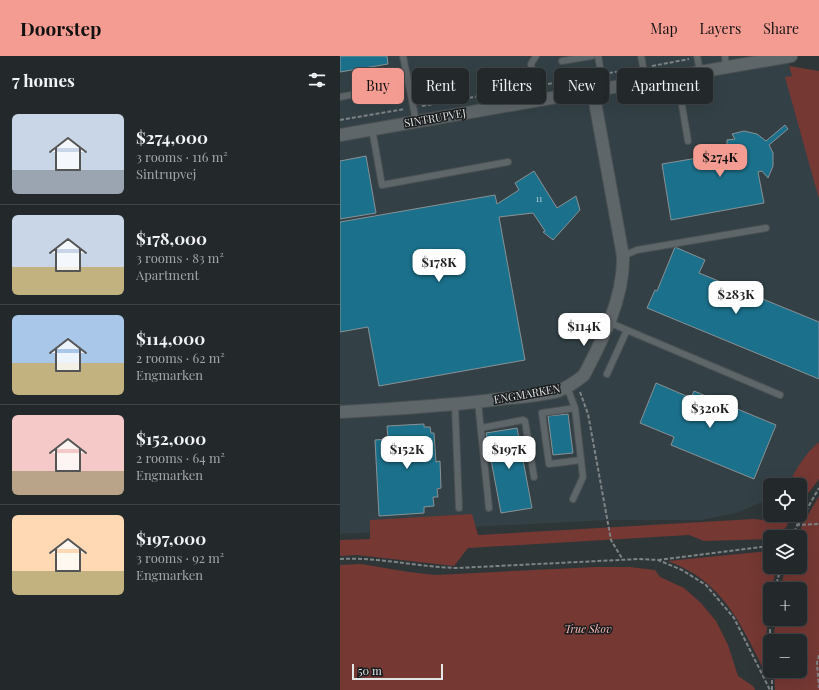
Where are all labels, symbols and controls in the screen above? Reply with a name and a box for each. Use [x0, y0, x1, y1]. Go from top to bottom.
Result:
text: Doorstep [20, 15, 101, 41]
text: Map [650, 19, 678, 38]
text: Layers [700, 19, 741, 38]
text: Share [763, 19, 799, 38]
chip: Buy [352, 68, 404, 104]
chip: Rent [412, 68, 469, 104]
chip: Filters [477, 68, 546, 104]
chip: New [554, 68, 609, 104]
chip: Apartment [617, 68, 713, 104]
text: 7 homes [12, 69, 75, 91]
icon: filters [306, 69, 328, 91]
street label: SINTRUPVEJ [403, 105, 467, 130]
text: $274,000 [136, 126, 208, 148]
icon: home [44, 130, 92, 178]
pin: $274K [692, 144, 748, 178]
text: 3 rooms · 116 m² [136, 148, 228, 165]
text: $274K [702, 148, 738, 165]
text: Sintrupvej [136, 165, 196, 182]
house number: 11 [536, 192, 543, 204]
text: $178,000 [136, 227, 207, 249]
icon: home [44, 231, 92, 279]
text: 3 rooms · 83 m² [136, 249, 224, 266]
pin: $178K [411, 249, 467, 283]
text: $178K [422, 253, 456, 270]
text: Apartment [136, 266, 199, 283]
pin: $283K [708, 281, 764, 315]
text: $283K [717, 285, 755, 302]
pin: $114K [556, 313, 612, 347]
text: $114K [567, 317, 601, 334]
text: $114,000 [136, 327, 205, 349]
icon: home [44, 331, 92, 379]
text: 2 rooms · 62 m² [136, 349, 225, 366]
text: Engmarken [136, 366, 203, 383]
street label: ENGMARKEN [493, 380, 562, 407]
pin: $320K [682, 395, 738, 429]
text: $320K [691, 399, 729, 416]
text: $152,000 [136, 427, 206, 449]
icon: home [44, 431, 92, 479]
pin: $152K [379, 436, 435, 470]
pin: $197K [481, 436, 537, 470]
text: $152K [390, 440, 424, 457]
text: $197K [492, 440, 526, 457]
text: 2 rooms · 64 m² [136, 449, 225, 466]
text: Engmarken [136, 466, 203, 483]
map controls [763, 478, 807, 678]
button: locate [763, 478, 807, 522]
text: $197,000 [136, 527, 206, 549]
button: layers [763, 530, 807, 574]
icon: home [44, 531, 92, 579]
text: 3 rooms · 92 m² [136, 549, 224, 566]
text: Engmarken [136, 566, 203, 583]
button: + [763, 582, 807, 626]
park label: True Skov [564, 621, 612, 636]
button: − [763, 634, 807, 678]
scale bar [352, 662, 443, 681]
text: 50 m [358, 663, 382, 678]

